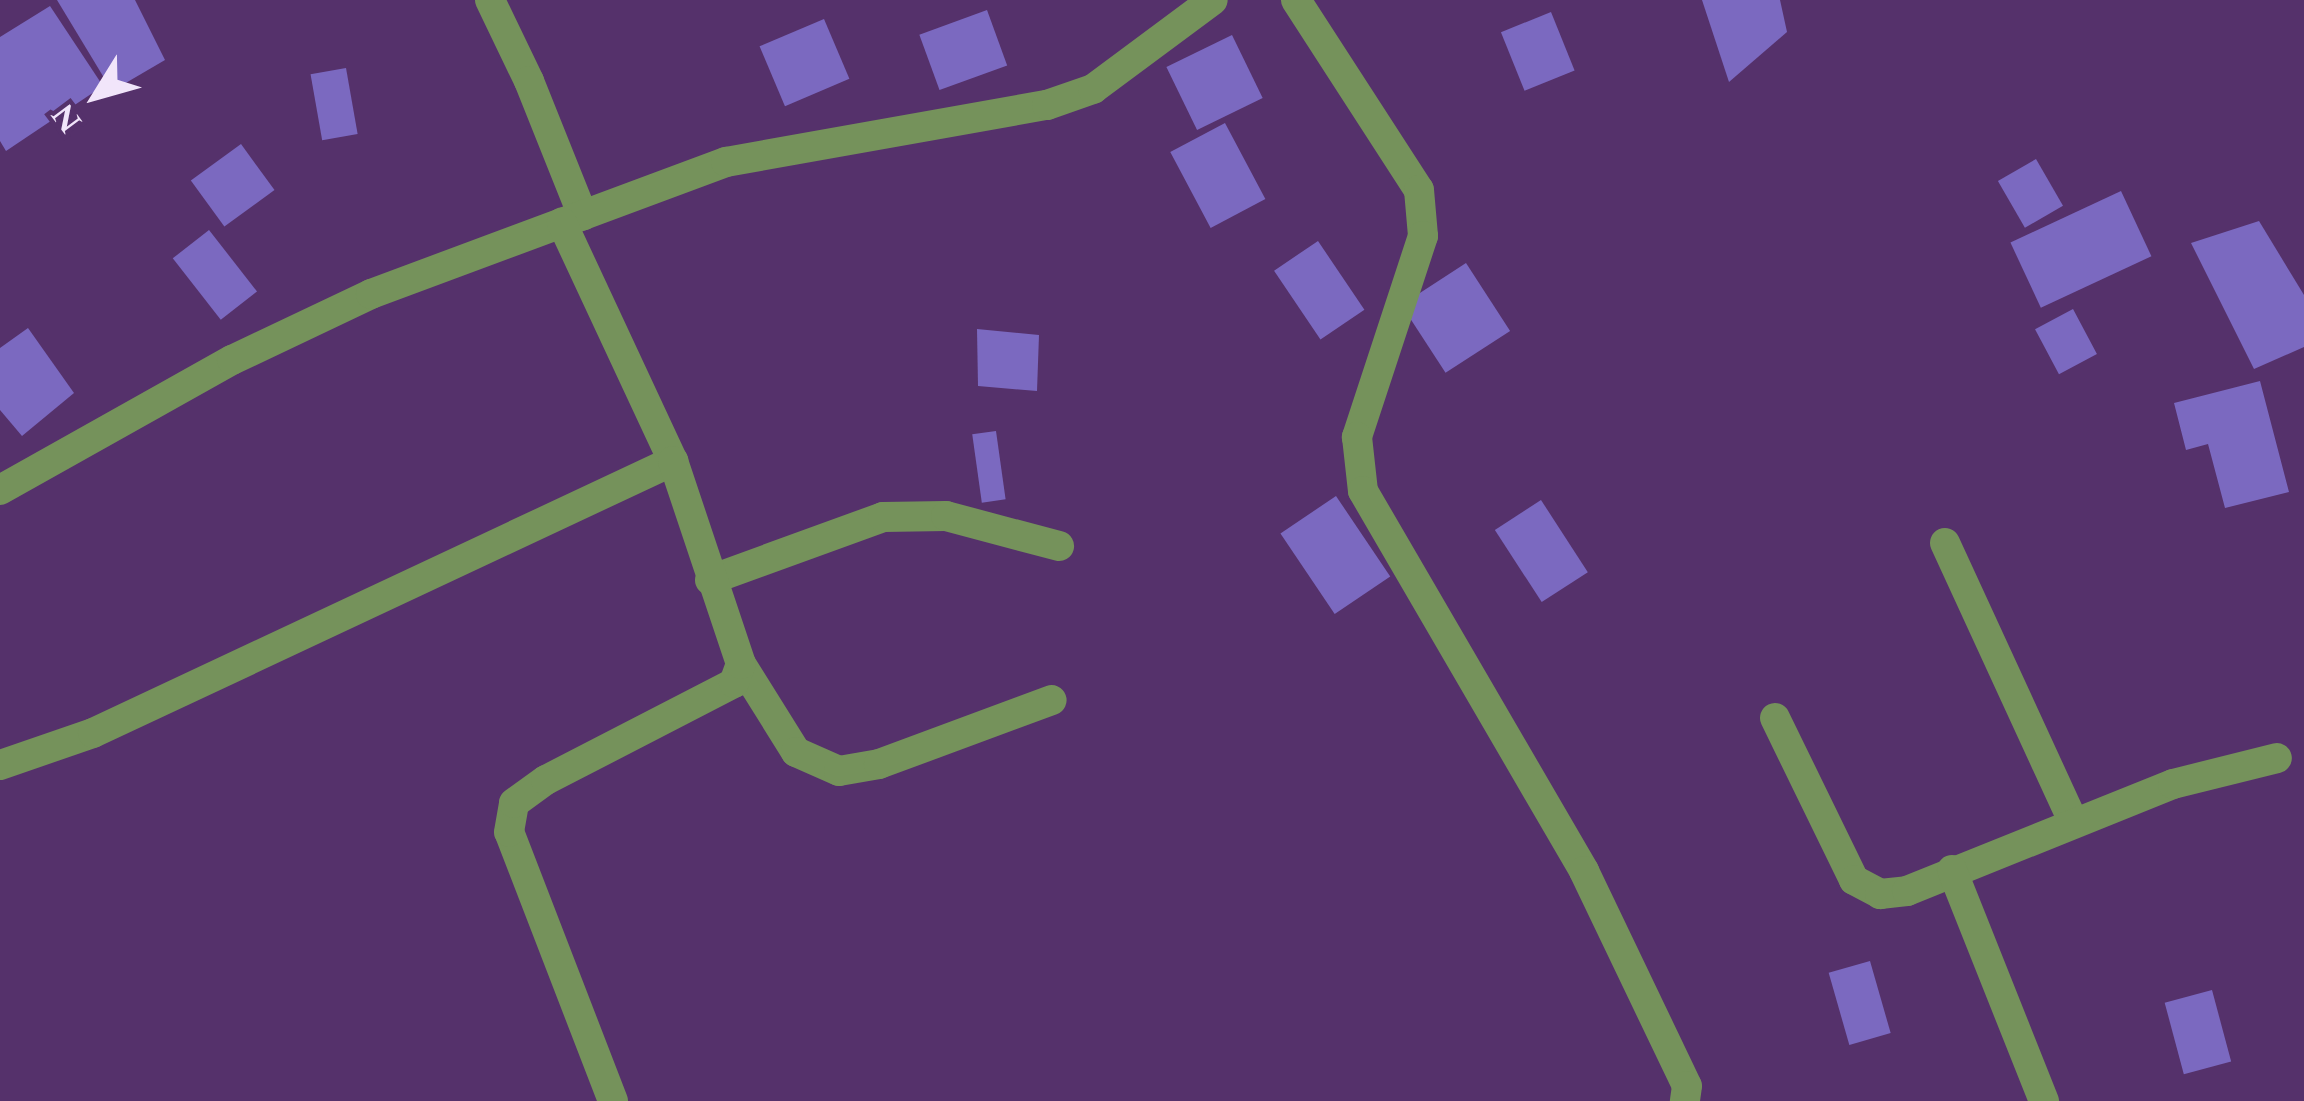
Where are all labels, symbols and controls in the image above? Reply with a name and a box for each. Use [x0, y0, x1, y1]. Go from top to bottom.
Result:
north arrow [36, 36, 156, 156]
text: N [39, 92, 95, 143]

